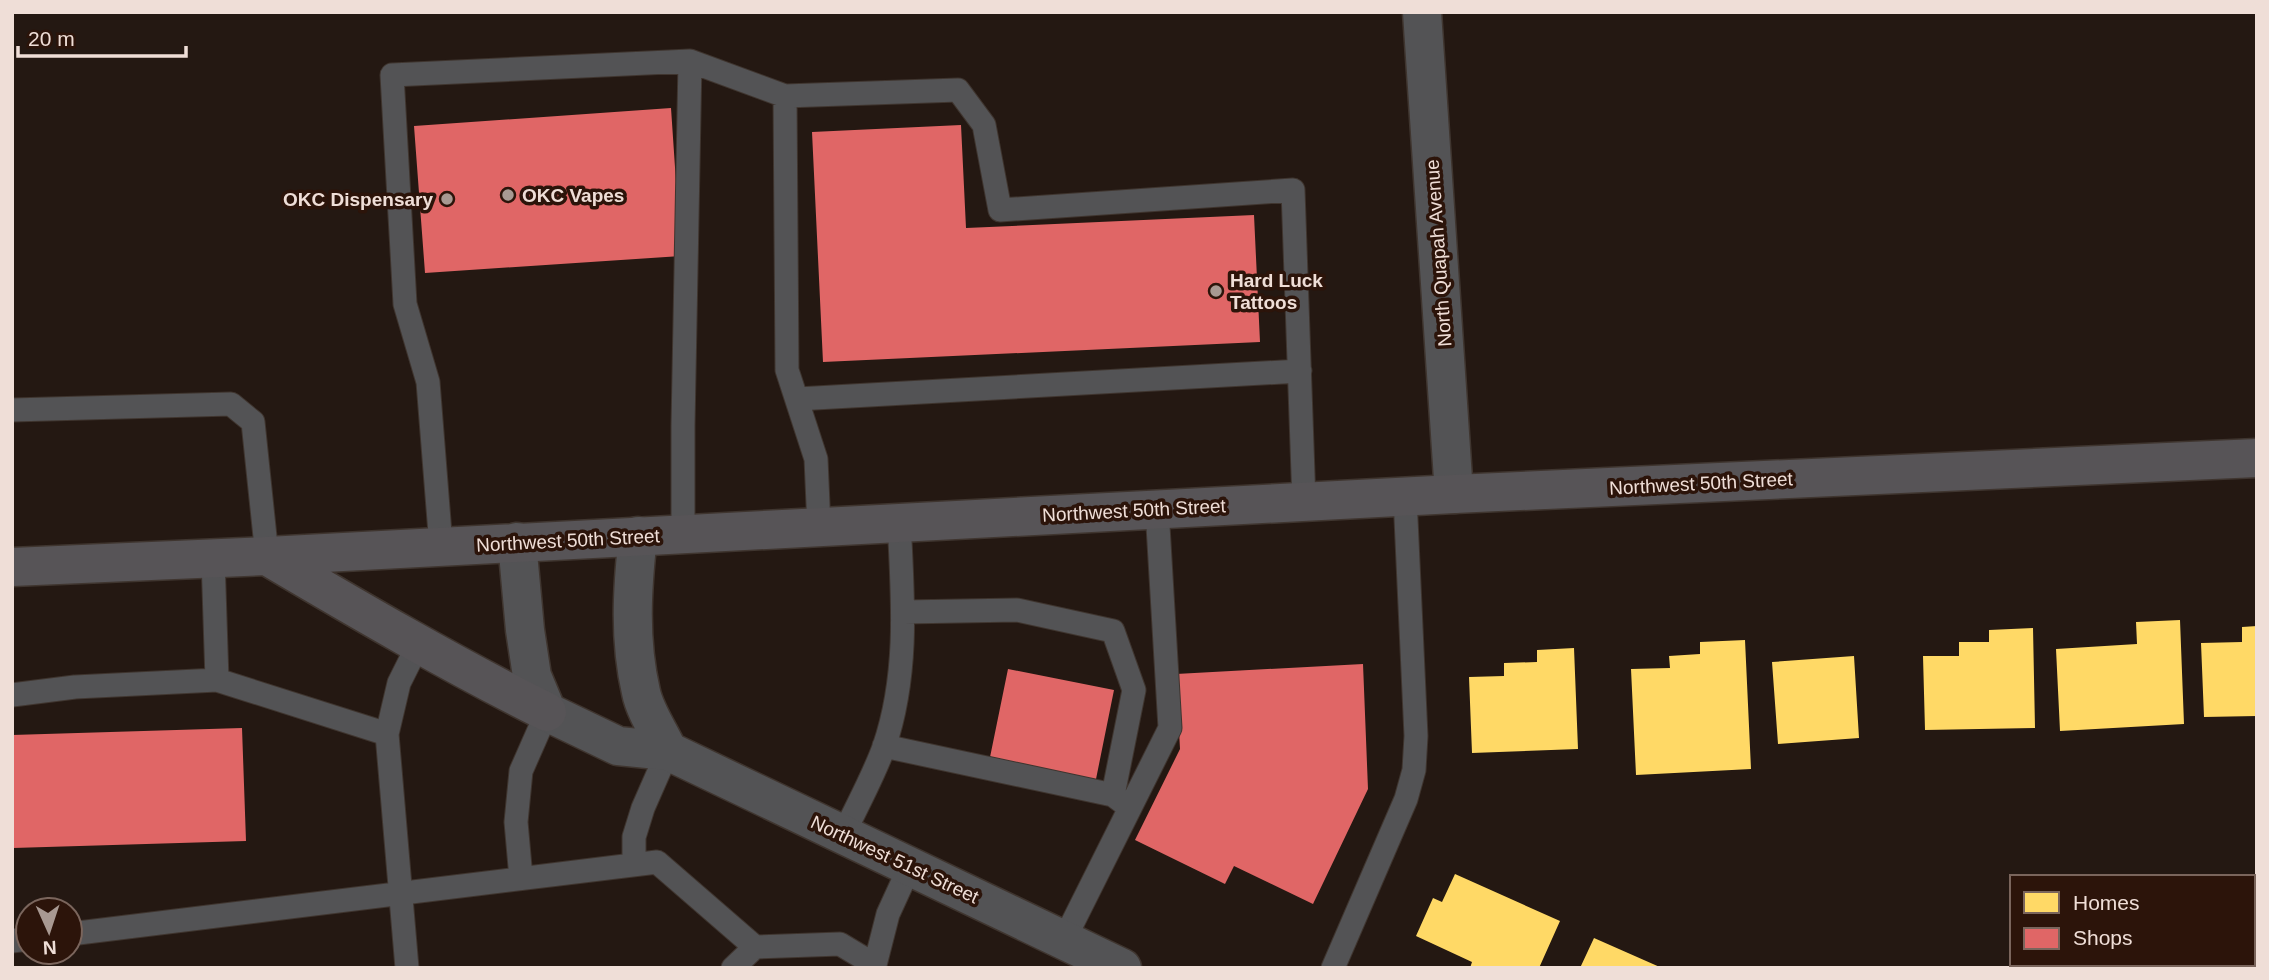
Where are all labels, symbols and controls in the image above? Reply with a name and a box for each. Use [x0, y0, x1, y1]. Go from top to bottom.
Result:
scale bar [18, 14, 186, 58]
text: 20 m [28, 27, 75, 50]
street label: North Quapah Avenue [1421, 159, 1456, 347]
place label: OKC Vapes [522, 185, 624, 206]
marker: OKC Vapes [500, 187, 516, 203]
place label: OKC Dispensary [283, 189, 433, 210]
marker: OKC Dispensary [439, 191, 455, 207]
place label: Hard Luck Tattoos [1230, 270, 1323, 313]
marker: Hard Luck Tattoos [1208, 283, 1224, 299]
street label: Northwest 50th Street [1609, 468, 1794, 499]
street label: Northwest 50th Street [1042, 495, 1227, 526]
street label: Northwest 50th Street [476, 525, 661, 556]
street label: Northwest 51st Street [808, 811, 983, 908]
legend [2010, 875, 2255, 966]
text: Homes [2073, 891, 2140, 914]
north arrow [14, 896, 84, 966]
text: Shops [2073, 926, 2133, 949]
text: N [42, 937, 57, 958]

